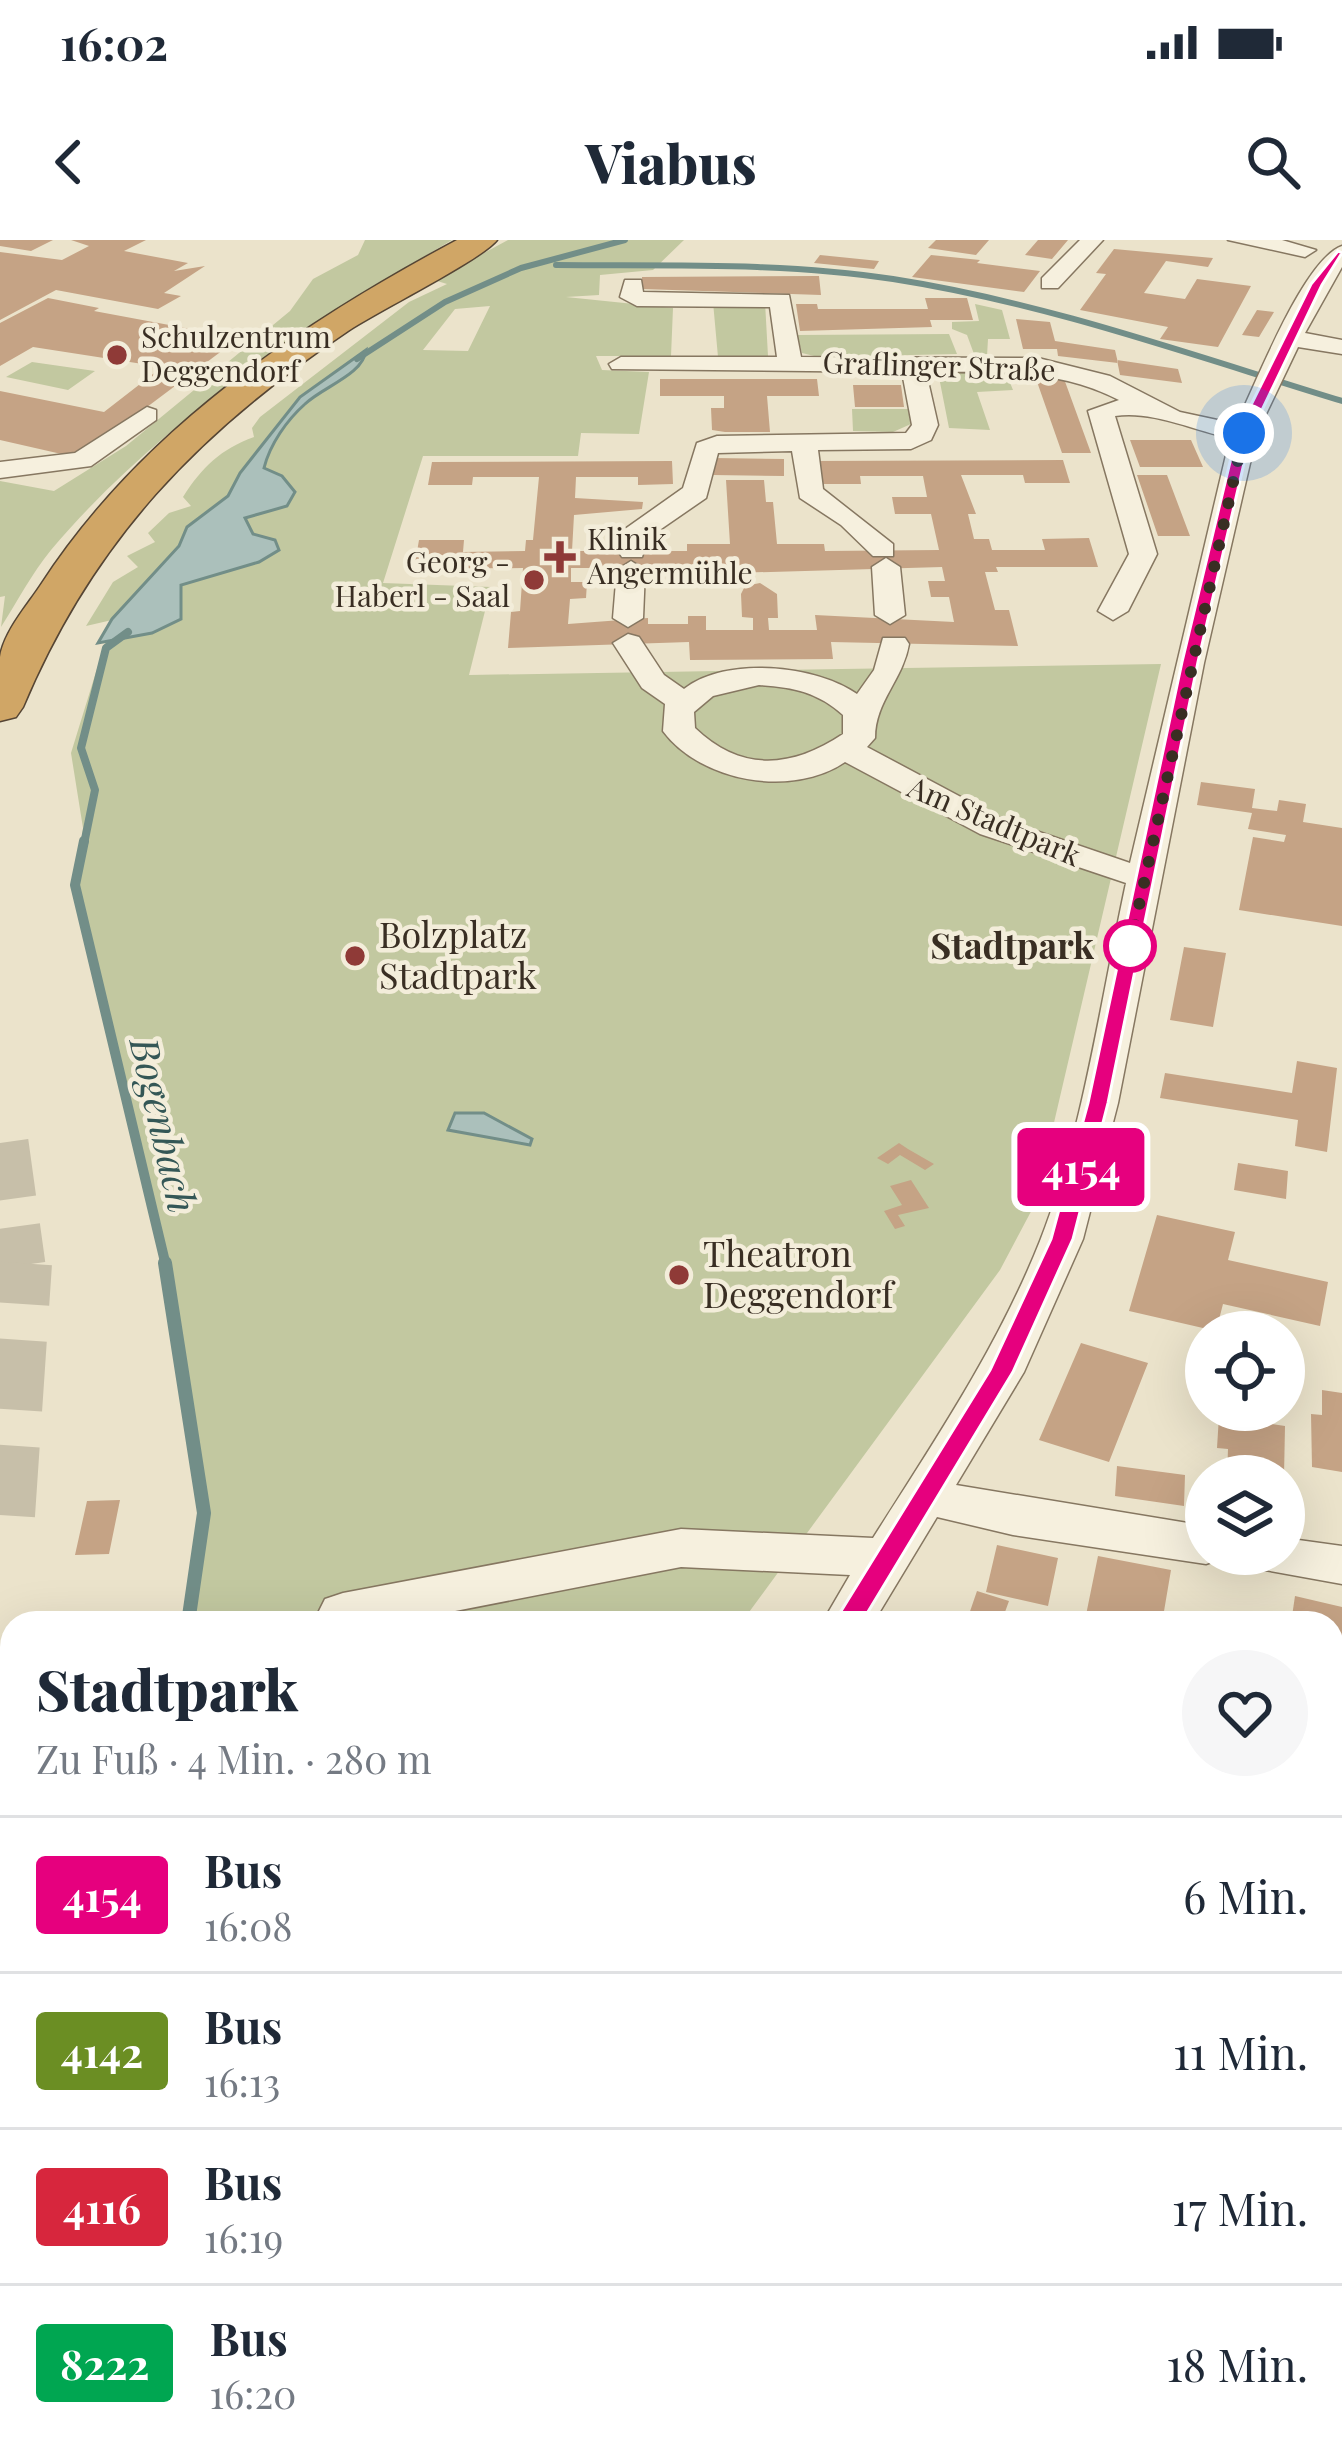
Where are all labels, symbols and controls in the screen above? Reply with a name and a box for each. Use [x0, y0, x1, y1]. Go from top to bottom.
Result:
text: 16:02 [60, 12, 168, 72]
text: Viabus [585, 126, 757, 198]
icon: back [36, 129, 102, 195]
icon: search [1240, 129, 1306, 195]
place label: Schulzentrum Deggendorf [141, 316, 331, 390]
street label: Graflinger Straße [822, 341, 1056, 389]
marker: Schulzentrum Deggendorf [104, 342, 130, 368]
your location [1214, 403, 1274, 463]
place label: Klinik Angermühle [586, 518, 753, 592]
place label: Georg - Haberl - Saal [335, 541, 510, 615]
marker: Klinik Angermühle [544, 541, 576, 573]
marker: Georg - Haberl - Saal [521, 567, 547, 593]
street label: Am Stadtpark [901, 765, 1088, 875]
place label: Bolzplatz Stadtpark [379, 909, 537, 998]
place label: Stadtpark [930, 920, 1095, 968]
marker: Stadtpark [1105, 921, 1155, 971]
marker: Bolzplatz Stadtpark [342, 943, 368, 969]
water label: Bogenbach [119, 1030, 210, 1217]
line badge: 4154 [997, 1128, 1165, 1206]
text: 4154 [1041, 1139, 1121, 1195]
place label: Theatron Deggendorf [703, 1228, 896, 1317]
marker: Theatron Deggendorf [666, 1262, 692, 1288]
map controls [1185, 1311, 1305, 1575]
button: locate [1185, 1311, 1305, 1431]
button: layers [1185, 1455, 1305, 1575]
text: Stadtpark [36, 1649, 298, 1725]
button: heart [1182, 1650, 1308, 1776]
text: Zu Fuß · 4 Min. · 280 m [36, 1732, 432, 1784]
text: Bus [204, 1839, 282, 1899]
text: 6 Min. [1183, 1865, 1308, 1925]
text: 4154 [62, 1867, 142, 1923]
text: 16:08 [204, 1899, 293, 1951]
text: Bus [204, 1995, 282, 2055]
text: 11 Min. [1173, 2021, 1308, 2081]
text: 4142 [61, 2023, 143, 2079]
text: 16:13 [204, 2055, 280, 2107]
text: Bus [204, 2151, 282, 2211]
text: 17 Min. [1172, 2177, 1308, 2237]
text: 4116 [63, 2179, 141, 2235]
text: 16:19 [204, 2211, 283, 2263]
text: Bus [209, 2307, 288, 2367]
text: 18 Min. [1166, 2333, 1308, 2393]
text: 8222 [60, 2335, 149, 2391]
text: 16:20 [209, 2367, 297, 2419]

